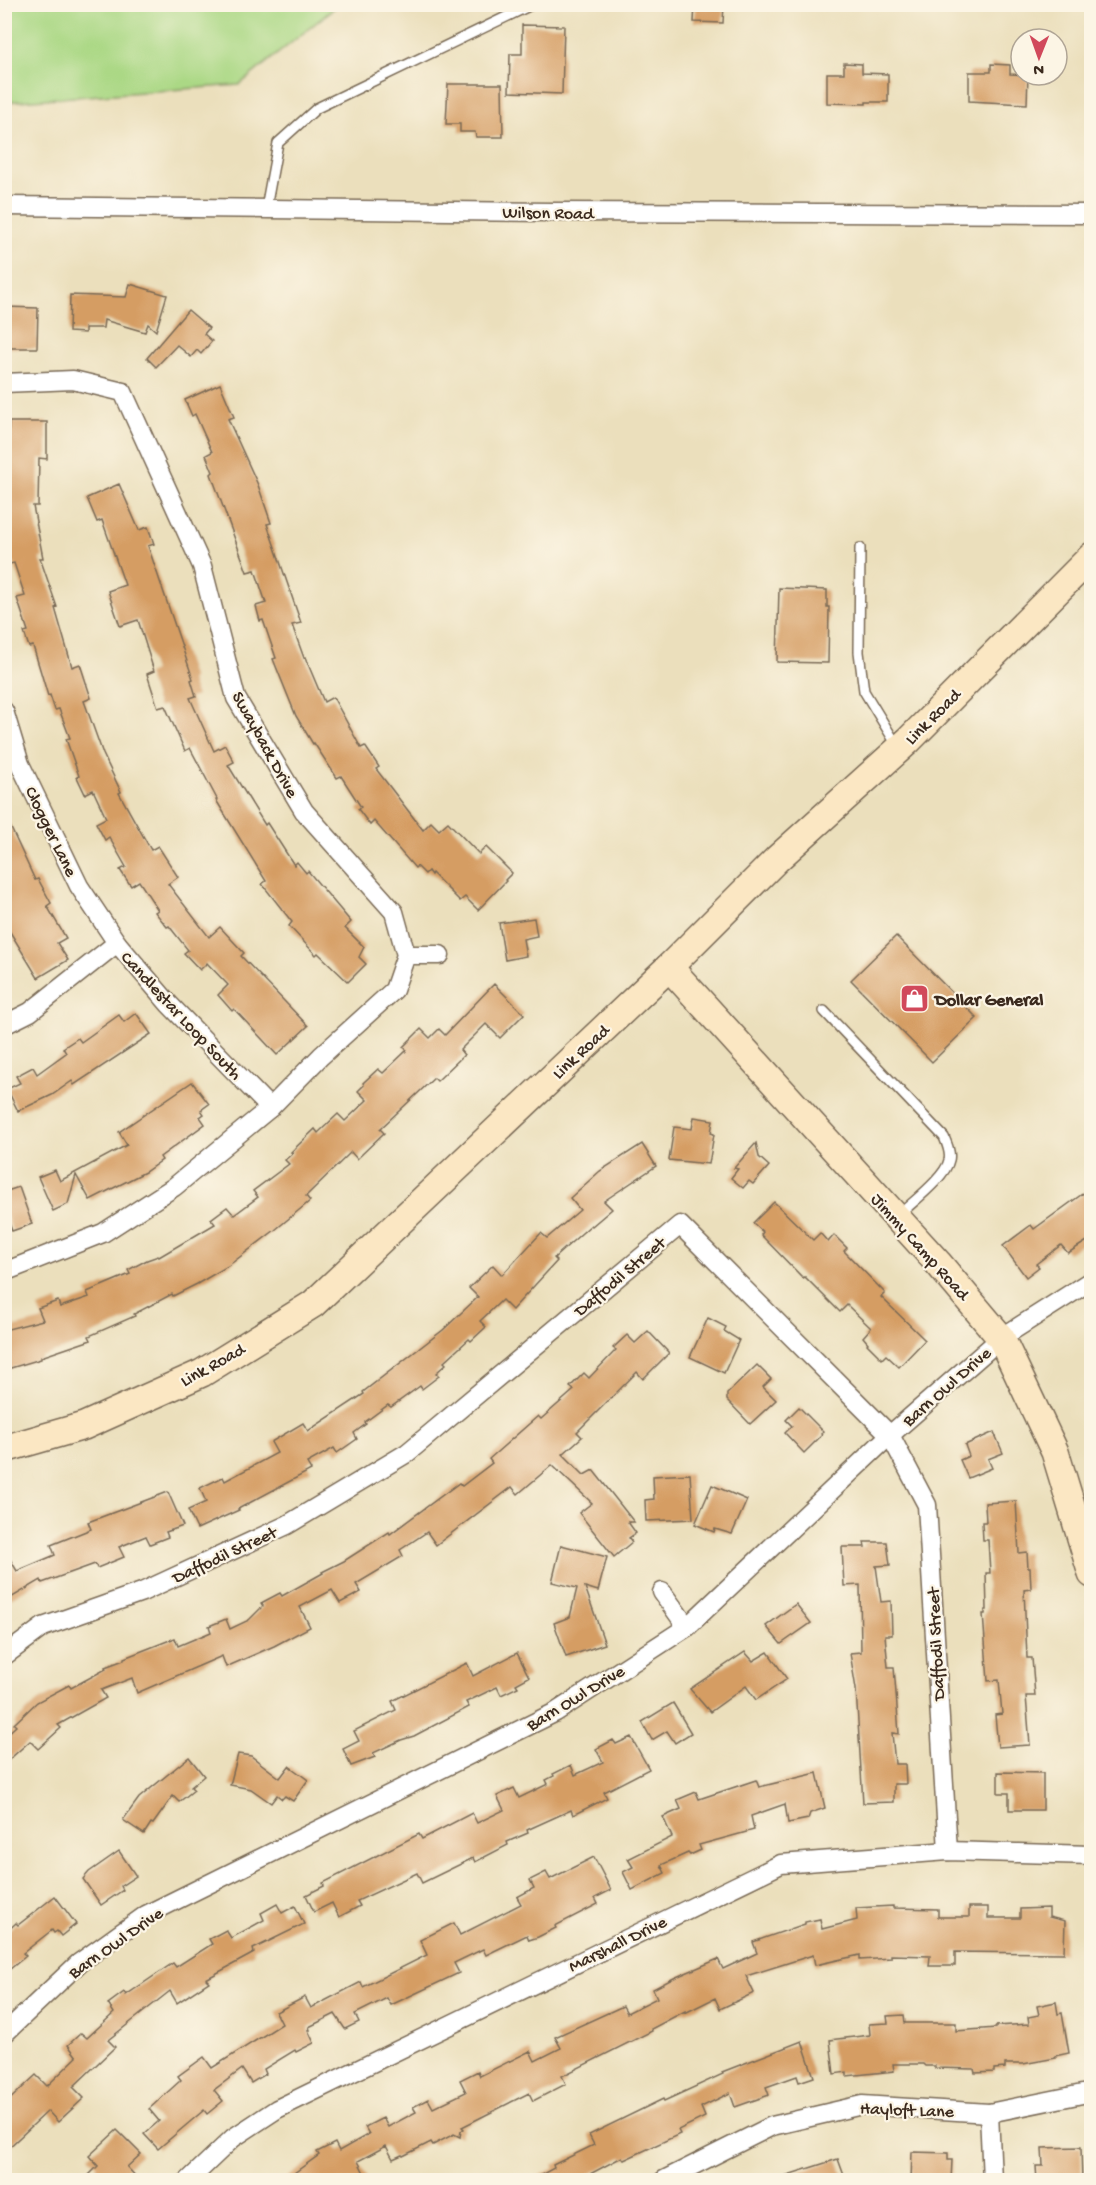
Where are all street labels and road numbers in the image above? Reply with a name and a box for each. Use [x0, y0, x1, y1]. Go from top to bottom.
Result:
street label: Wilson Road [502, 203, 595, 226]
street label: Link Road [901, 684, 967, 750]
street label: Swayback Drive [226, 688, 302, 803]
street label: Clogger Lane [19, 783, 81, 881]
street label: Candlestar Loop South [115, 948, 245, 1086]
street label: Link Road [549, 1020, 616, 1085]
street label: Jimmy Camp Road [865, 1190, 974, 1307]
street label: Daffodil Street [570, 1233, 672, 1323]
street label: Link Road [177, 1339, 250, 1392]
street label: Barn Owl Drive [898, 1343, 997, 1433]
street label: Daffodil Street [169, 1522, 282, 1590]
street label: Daffodil Street [924, 1585, 951, 1702]
street label: Barn Owl Drive [523, 1661, 630, 1737]
street label: Barn Owl Drive [64, 1903, 168, 1985]
street label: Marshall Drive [566, 1912, 671, 1978]
street label: Hayloft Lane [860, 2099, 955, 2124]

